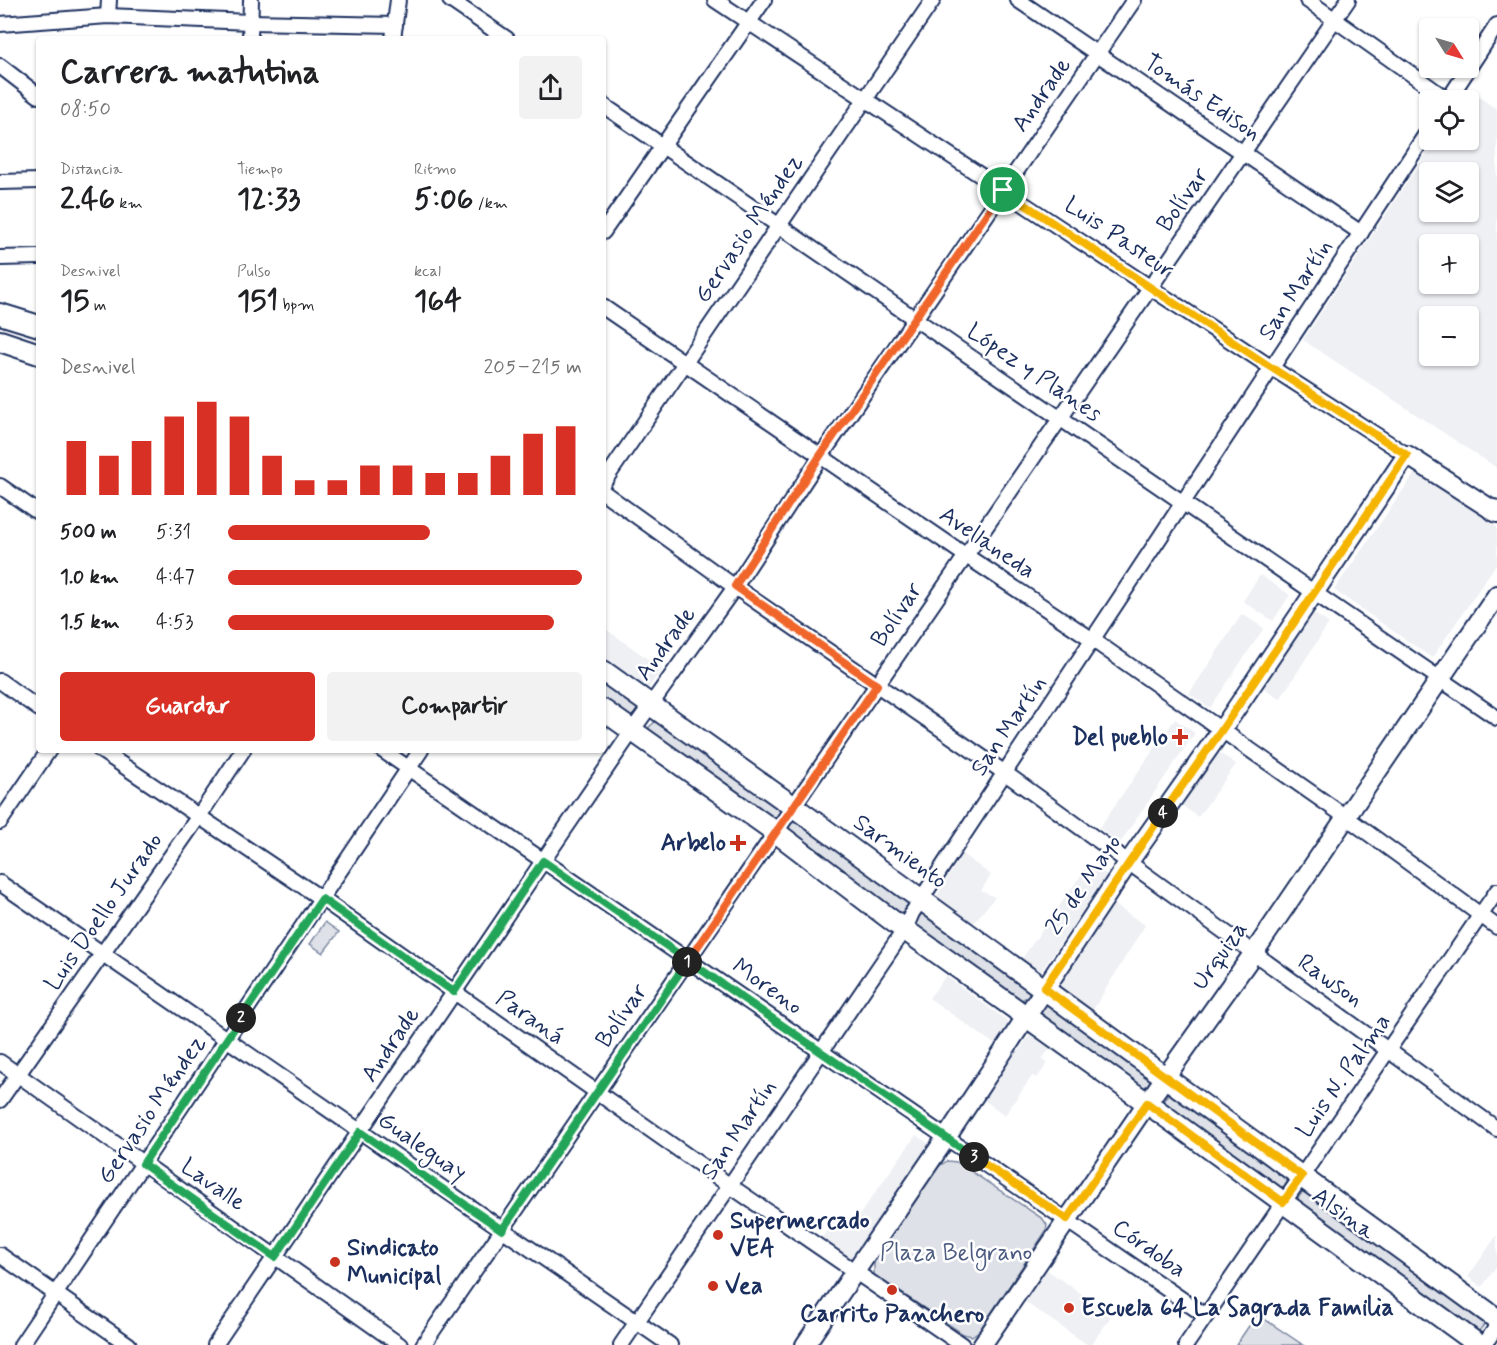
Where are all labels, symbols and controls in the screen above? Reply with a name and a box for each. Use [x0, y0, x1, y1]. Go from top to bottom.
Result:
north arrow [1419, 18, 1479, 78]
map controls [1419, 18, 1479, 366]
street label: Tomás Edison [1137, 47, 1267, 149]
text: Carrera matutina [60, 51, 320, 95]
street label: Andrade [1005, 52, 1079, 138]
button: share [519, 56, 582, 119]
button: locate [1419, 90, 1479, 150]
text: 08:50 [60, 96, 111, 123]
street label: Gervasio Méndez [688, 149, 810, 309]
text: Distancia [60, 159, 122, 180]
text: Tiempo [237, 159, 283, 180]
text: Ritmo [414, 159, 456, 180]
street label: Bolívar [1150, 162, 1216, 238]
button: layers [1419, 162, 1479, 222]
pin [977, 164, 1028, 215]
icon: arrive [986, 173, 1019, 206]
text: 2.46 [60, 180, 115, 219]
text: 12:33 [237, 180, 301, 219]
text: 5:06 [414, 180, 473, 219]
street label: Luis Pasteur [1058, 190, 1180, 286]
text: km [115, 193, 143, 214]
text: /km [473, 193, 508, 214]
street label: San Martín [1252, 233, 1340, 347]
button: + [1419, 234, 1479, 294]
text: Desnivel [60, 261, 120, 282]
text: Pulso [237, 261, 271, 282]
text: kcal [414, 261, 441, 282]
text: 15 [60, 282, 89, 321]
text: 151 [237, 282, 278, 321]
text: 164 [414, 282, 462, 321]
text: m [89, 295, 106, 316]
text: bpm [278, 295, 315, 316]
button: − [1419, 306, 1479, 366]
street label: López y Planes [961, 316, 1108, 430]
text: Desnivel [60, 354, 135, 381]
text: 205–215 m [483, 354, 582, 381]
street label: Avellaneda [933, 500, 1041, 586]
text: 500 m [60, 519, 117, 546]
text: 5:31 [156, 519, 191, 546]
text: 1.0 km [60, 564, 119, 591]
text: 4:47 [156, 564, 195, 591]
street label: Bolívar [864, 577, 930, 653]
street label: Andrade [629, 601, 703, 687]
text: 1.5 km [60, 609, 120, 636]
text: 4:53 [156, 609, 193, 636]
street label: San Martín [964, 670, 1054, 782]
button: Guardar [60, 672, 315, 741]
button: Compartir [327, 672, 582, 741]
place label: Del pueblo [1071, 722, 1168, 753]
marker: Del pueblo [1173, 730, 1187, 744]
pin: 4 [1148, 798, 1178, 828]
text: 4 [1158, 802, 1168, 823]
street label: Sarmiento [847, 807, 953, 897]
street label: Luis Doello Jurado [38, 827, 170, 997]
place label: Arbelo [661, 828, 726, 859]
street label: 25 de Mayo [1039, 829, 1129, 941]
marker: Arbelo [731, 836, 745, 850]
street label: Urquiza [1185, 915, 1255, 997]
pin: 1 [672, 947, 702, 977]
street label: Rawson [1291, 947, 1369, 1015]
text: 1 [683, 951, 691, 972]
street label: Moreno [726, 952, 808, 1022]
street label: Bolívar [589, 978, 655, 1054]
street label: Paraná [490, 983, 570, 1053]
street label: Andrade [355, 1001, 427, 1089]
pin: 2 [226, 1003, 256, 1033]
text: 2 [237, 1007, 245, 1028]
street label: Luis N. Palma [1290, 1008, 1398, 1144]
street label: Gervasio Méndez [91, 1030, 213, 1190]
street label: San Martín [694, 1074, 784, 1186]
street label: Gualeguay [370, 1105, 473, 1191]
pin: 3 [959, 1142, 989, 1172]
text: 3 [970, 1146, 978, 1167]
street label: Lavalle [174, 1151, 252, 1219]
street label: Alsina [1305, 1181, 1381, 1248]
place label: Supermercado VEA [730, 1206, 870, 1265]
street label: Córdoba [1106, 1212, 1192, 1286]
marker: Supermercado VEA [711, 1228, 725, 1242]
place label: Sindicato Municipal [347, 1233, 441, 1292]
park label: Plaza Belgrano [880, 1238, 1032, 1271]
marker: Sindicato Municipal [328, 1255, 342, 1269]
place label: Vea [725, 1271, 763, 1302]
marker: Vea [706, 1279, 720, 1293]
marker: Carrito Panchero [885, 1283, 899, 1297]
place label: Escuela 64 La Sagrada Familia [1081, 1293, 1394, 1327]
place label: Carrito Panchero [800, 1299, 984, 1330]
marker: Escuela 64 La Sagrada Familia [1062, 1301, 1076, 1315]

